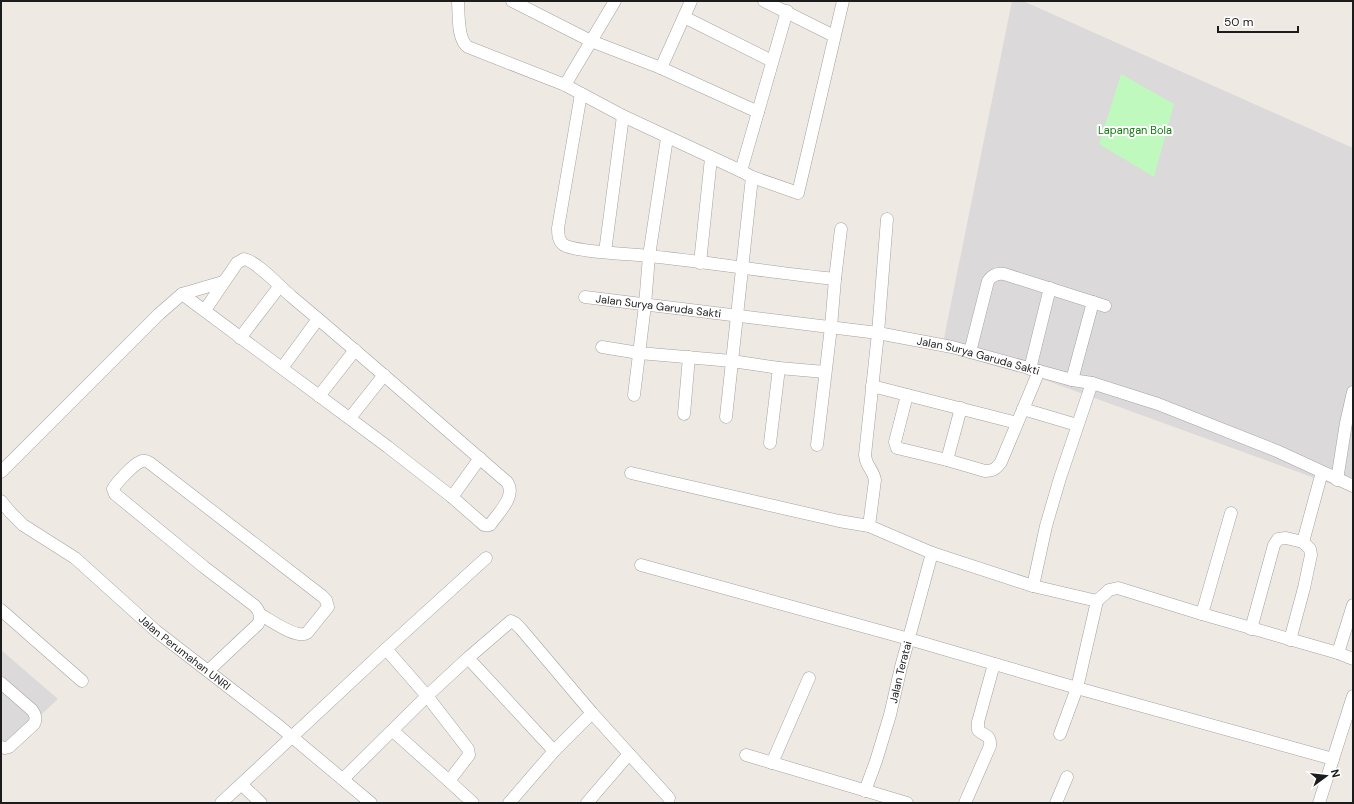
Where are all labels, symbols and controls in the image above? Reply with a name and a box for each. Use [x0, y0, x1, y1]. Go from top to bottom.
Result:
scale bar [1218, 8, 1298, 34]
text: 50 m [1224, 14, 1253, 30]
park label: Lapangan Bola [1098, 123, 1172, 137]
street label: Jalan Surya Garuda Sakti [595, 291, 722, 321]
street label: Jalan Surya Garuda Sakti [916, 334, 1041, 378]
street label: Jalan Perumahan UNRI [136, 612, 233, 693]
street label: Jalan Teratai [886, 640, 915, 705]
north arrow [1306, 756, 1346, 796]
text: N [1328, 768, 1343, 779]

